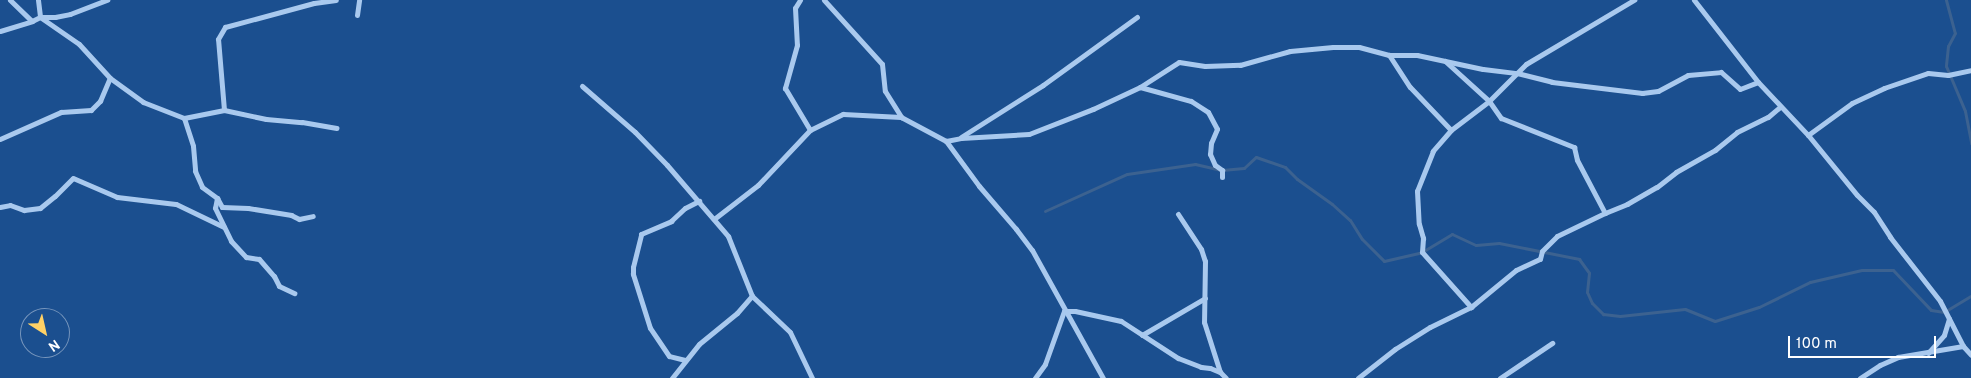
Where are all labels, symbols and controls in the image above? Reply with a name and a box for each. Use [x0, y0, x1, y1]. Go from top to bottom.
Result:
north arrow [20, 308, 70, 358]
scale bar [1791, 326, 1938, 358]
text: N [44, 335, 62, 355]
text: 100 m [1796, 335, 1837, 354]

